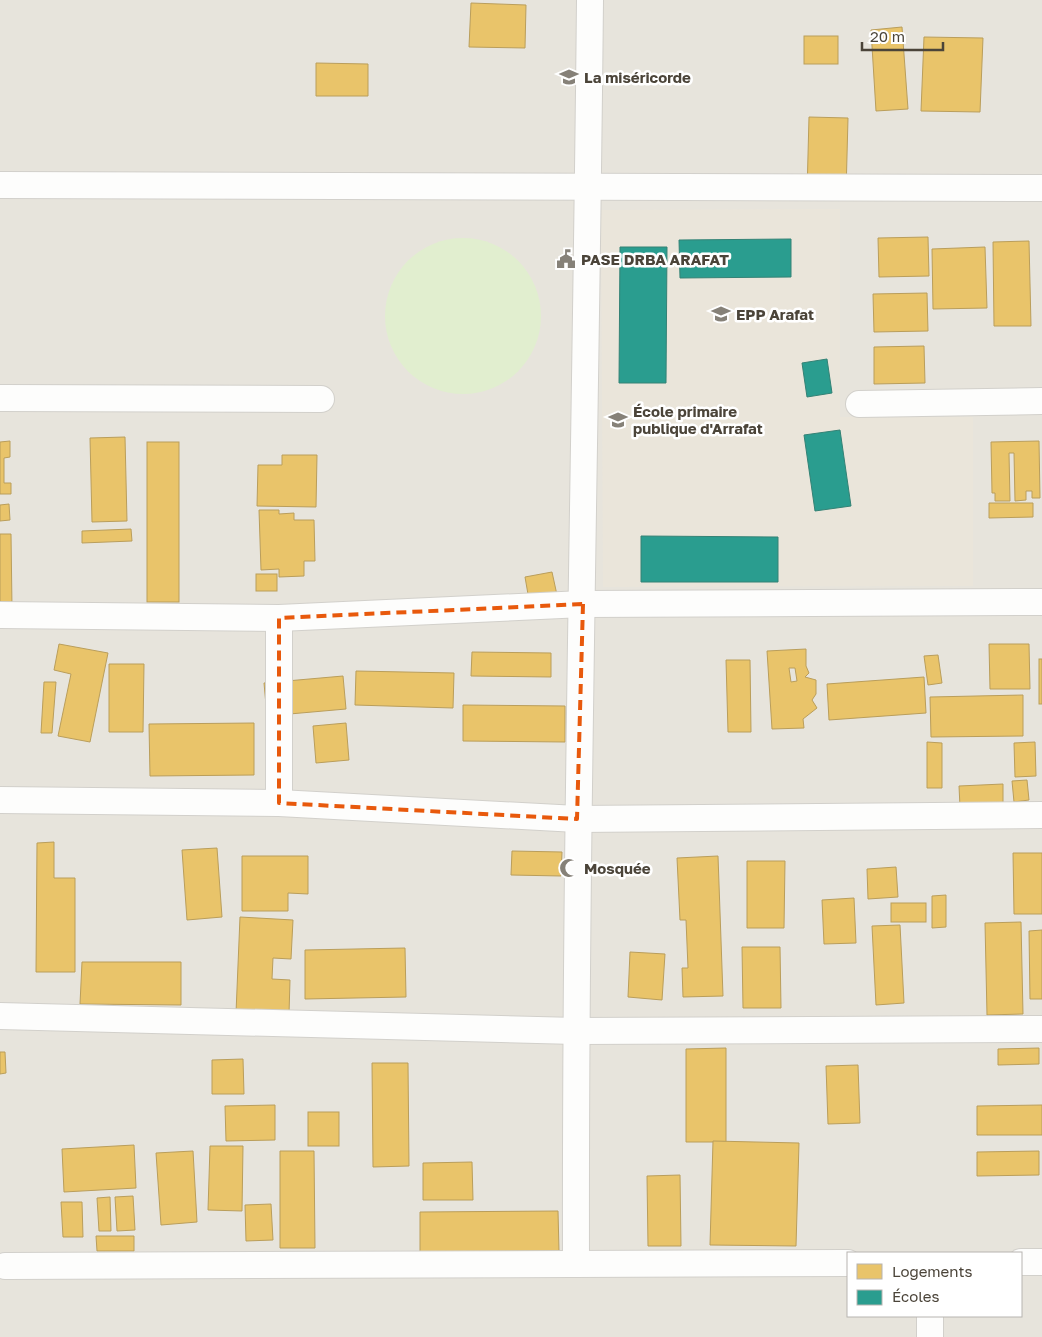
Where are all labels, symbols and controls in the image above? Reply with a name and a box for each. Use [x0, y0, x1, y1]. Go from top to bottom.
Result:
scale bar [862, 20, 943, 52]
text: 20 m [870, 27, 905, 45]
school or university icon: La miséricorde [558, 66, 580, 88]
place label: La miséricorde [584, 68, 691, 86]
public building icon: PASE DRBA ARAFAT [555, 248, 577, 270]
place label: PASE DRBA ARAFAT [581, 250, 729, 268]
school or university icon: EPP Arafat [710, 303, 732, 325]
place label: EPP Arafat [736, 305, 814, 323]
place label: École primaire publique d'Arrafat [633, 402, 763, 437]
school or university icon: École primaire publique d'Arrafat [607, 409, 629, 431]
mosque icon: Mosquée [558, 857, 580, 879]
place label: Mosquée [584, 859, 651, 877]
legend [847, 1252, 1022, 1317]
text: Logements [892, 1262, 972, 1280]
text: Écoles [892, 1287, 940, 1305]

